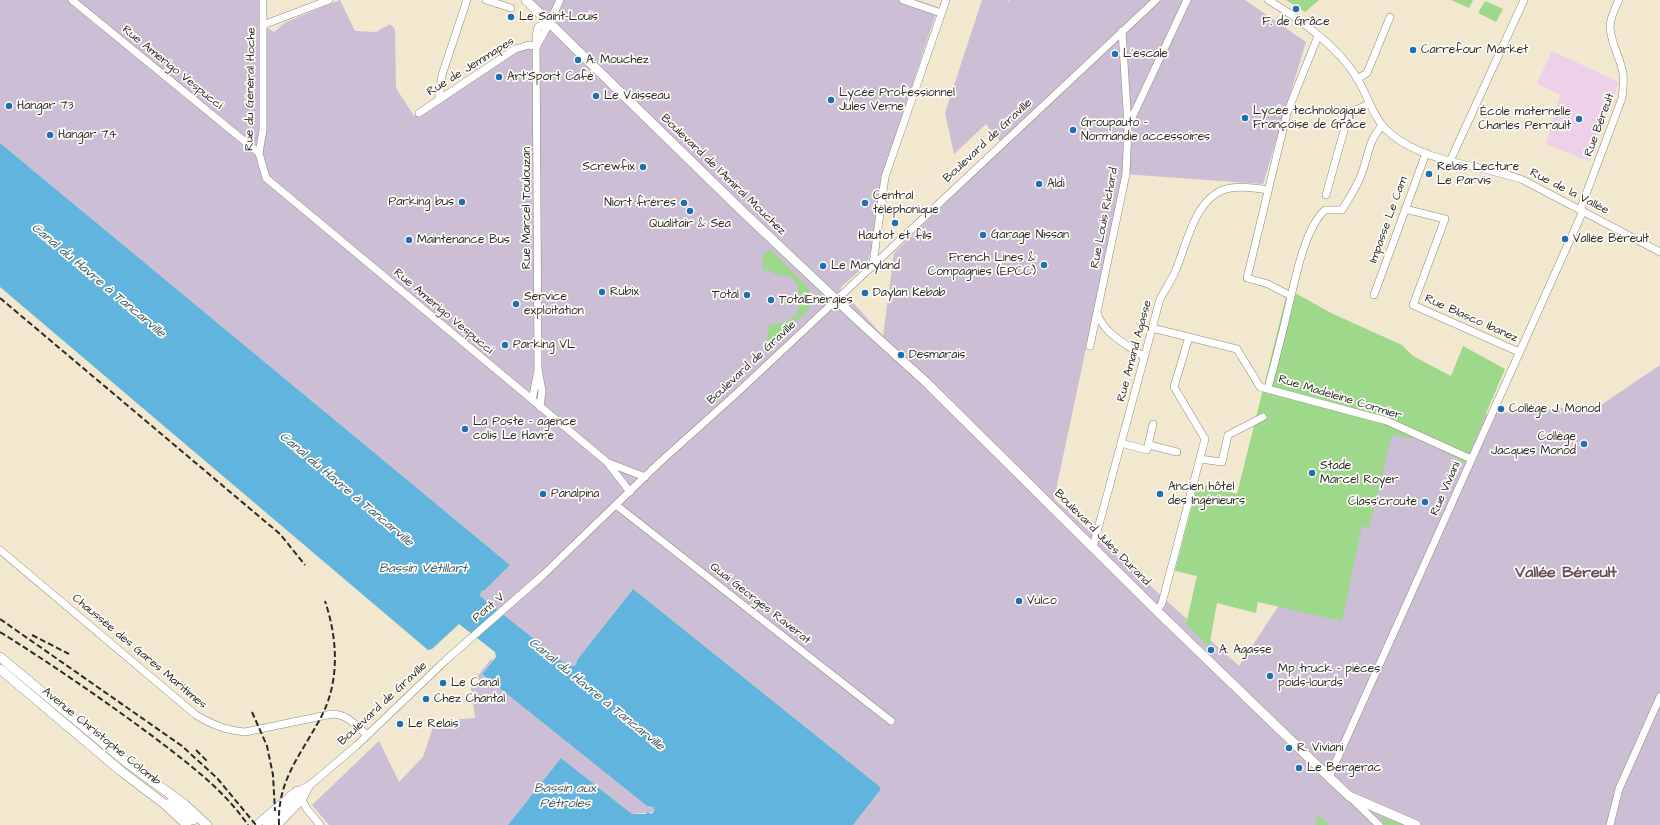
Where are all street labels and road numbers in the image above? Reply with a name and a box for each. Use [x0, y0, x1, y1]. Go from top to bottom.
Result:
street label: Rue Amerigo Vespucci [119, 23, 225, 113]
street label: Rue du Général Hoche [243, 27, 259, 151]
street label: Rue de Jemmapes [425, 34, 517, 100]
street label: Rue Béreult [1582, 91, 1618, 159]
street label: Boulevard de Graville [941, 96, 1035, 186]
street label: Boulevard de l'Amiral Mouchez [658, 111, 788, 239]
street label: Rue Marcel Toulouzan [520, 147, 534, 269]
street label: Rue Louis Richard [1088, 166, 1122, 270]
street label: Rue de la Vallée [1527, 166, 1611, 218]
street label: Impasse Le Cam [1367, 175, 1411, 265]
street label: Rue Amerigo Vespucci [390, 266, 496, 358]
street label: Rue Blasco Ibanez [1422, 292, 1520, 346]
street label: Rue Amand Agasse [1115, 299, 1155, 403]
street label: Boulevard de Graville [705, 318, 799, 408]
street label: Rue Madeleine Cormier [1277, 372, 1403, 424]
street label: Rue Viviani [1428, 460, 1464, 518]
street label: Boulevard Jules Durand [1051, 487, 1153, 589]
street label: Quai Georges Raverat [707, 560, 813, 648]
street label: Pont V [470, 590, 508, 626]
street label: Chaussée des Gares Maritimes [69, 591, 209, 713]
street label: Boulevard de Graville [336, 659, 430, 749]
street label: Avenue Christophe Colomb [39, 685, 163, 789]

